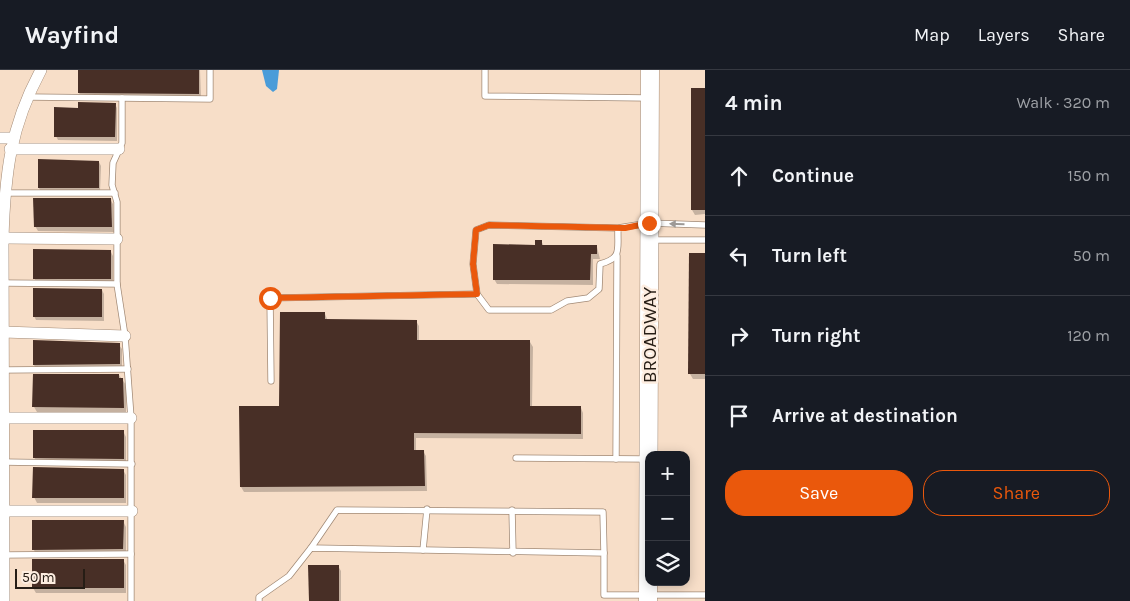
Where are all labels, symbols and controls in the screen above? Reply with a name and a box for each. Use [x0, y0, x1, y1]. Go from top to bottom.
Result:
text: Wayfind [25, 21, 119, 49]
text: Map [914, 24, 950, 46]
text: Layers [978, 24, 1030, 46]
text: Share [1058, 24, 1105, 46]
text: 4 min [725, 91, 783, 115]
text: Walk · 320 m [1016, 93, 1110, 112]
icon: ahead [725, 162, 753, 190]
text: Continue [772, 165, 854, 187]
text: 150 m [1067, 166, 1110, 185]
route end [638, 212, 661, 235]
one-way arrow [669, 220, 685, 228]
icon: left [725, 242, 753, 270]
text: Turn left [772, 245, 847, 267]
text: 50 m [1073, 246, 1110, 265]
street label: BROADWAY [639, 286, 661, 383]
route start [259, 287, 282, 310]
icon: right [725, 322, 753, 350]
text: Turn right [772, 325, 861, 347]
text: 120 m [1067, 326, 1110, 345]
icon: arrive [725, 402, 753, 430]
text: Arrive at destination [772, 405, 958, 427]
map controls [645, 451, 690, 586]
button: + [645, 451, 690, 496]
button: Save [725, 470, 913, 516]
button: Share [923, 470, 1110, 516]
button: − [645, 496, 690, 541]
button: layers [645, 541, 690, 586]
scale bar [15, 566, 85, 589]
text: 50 m [22, 569, 55, 586]

